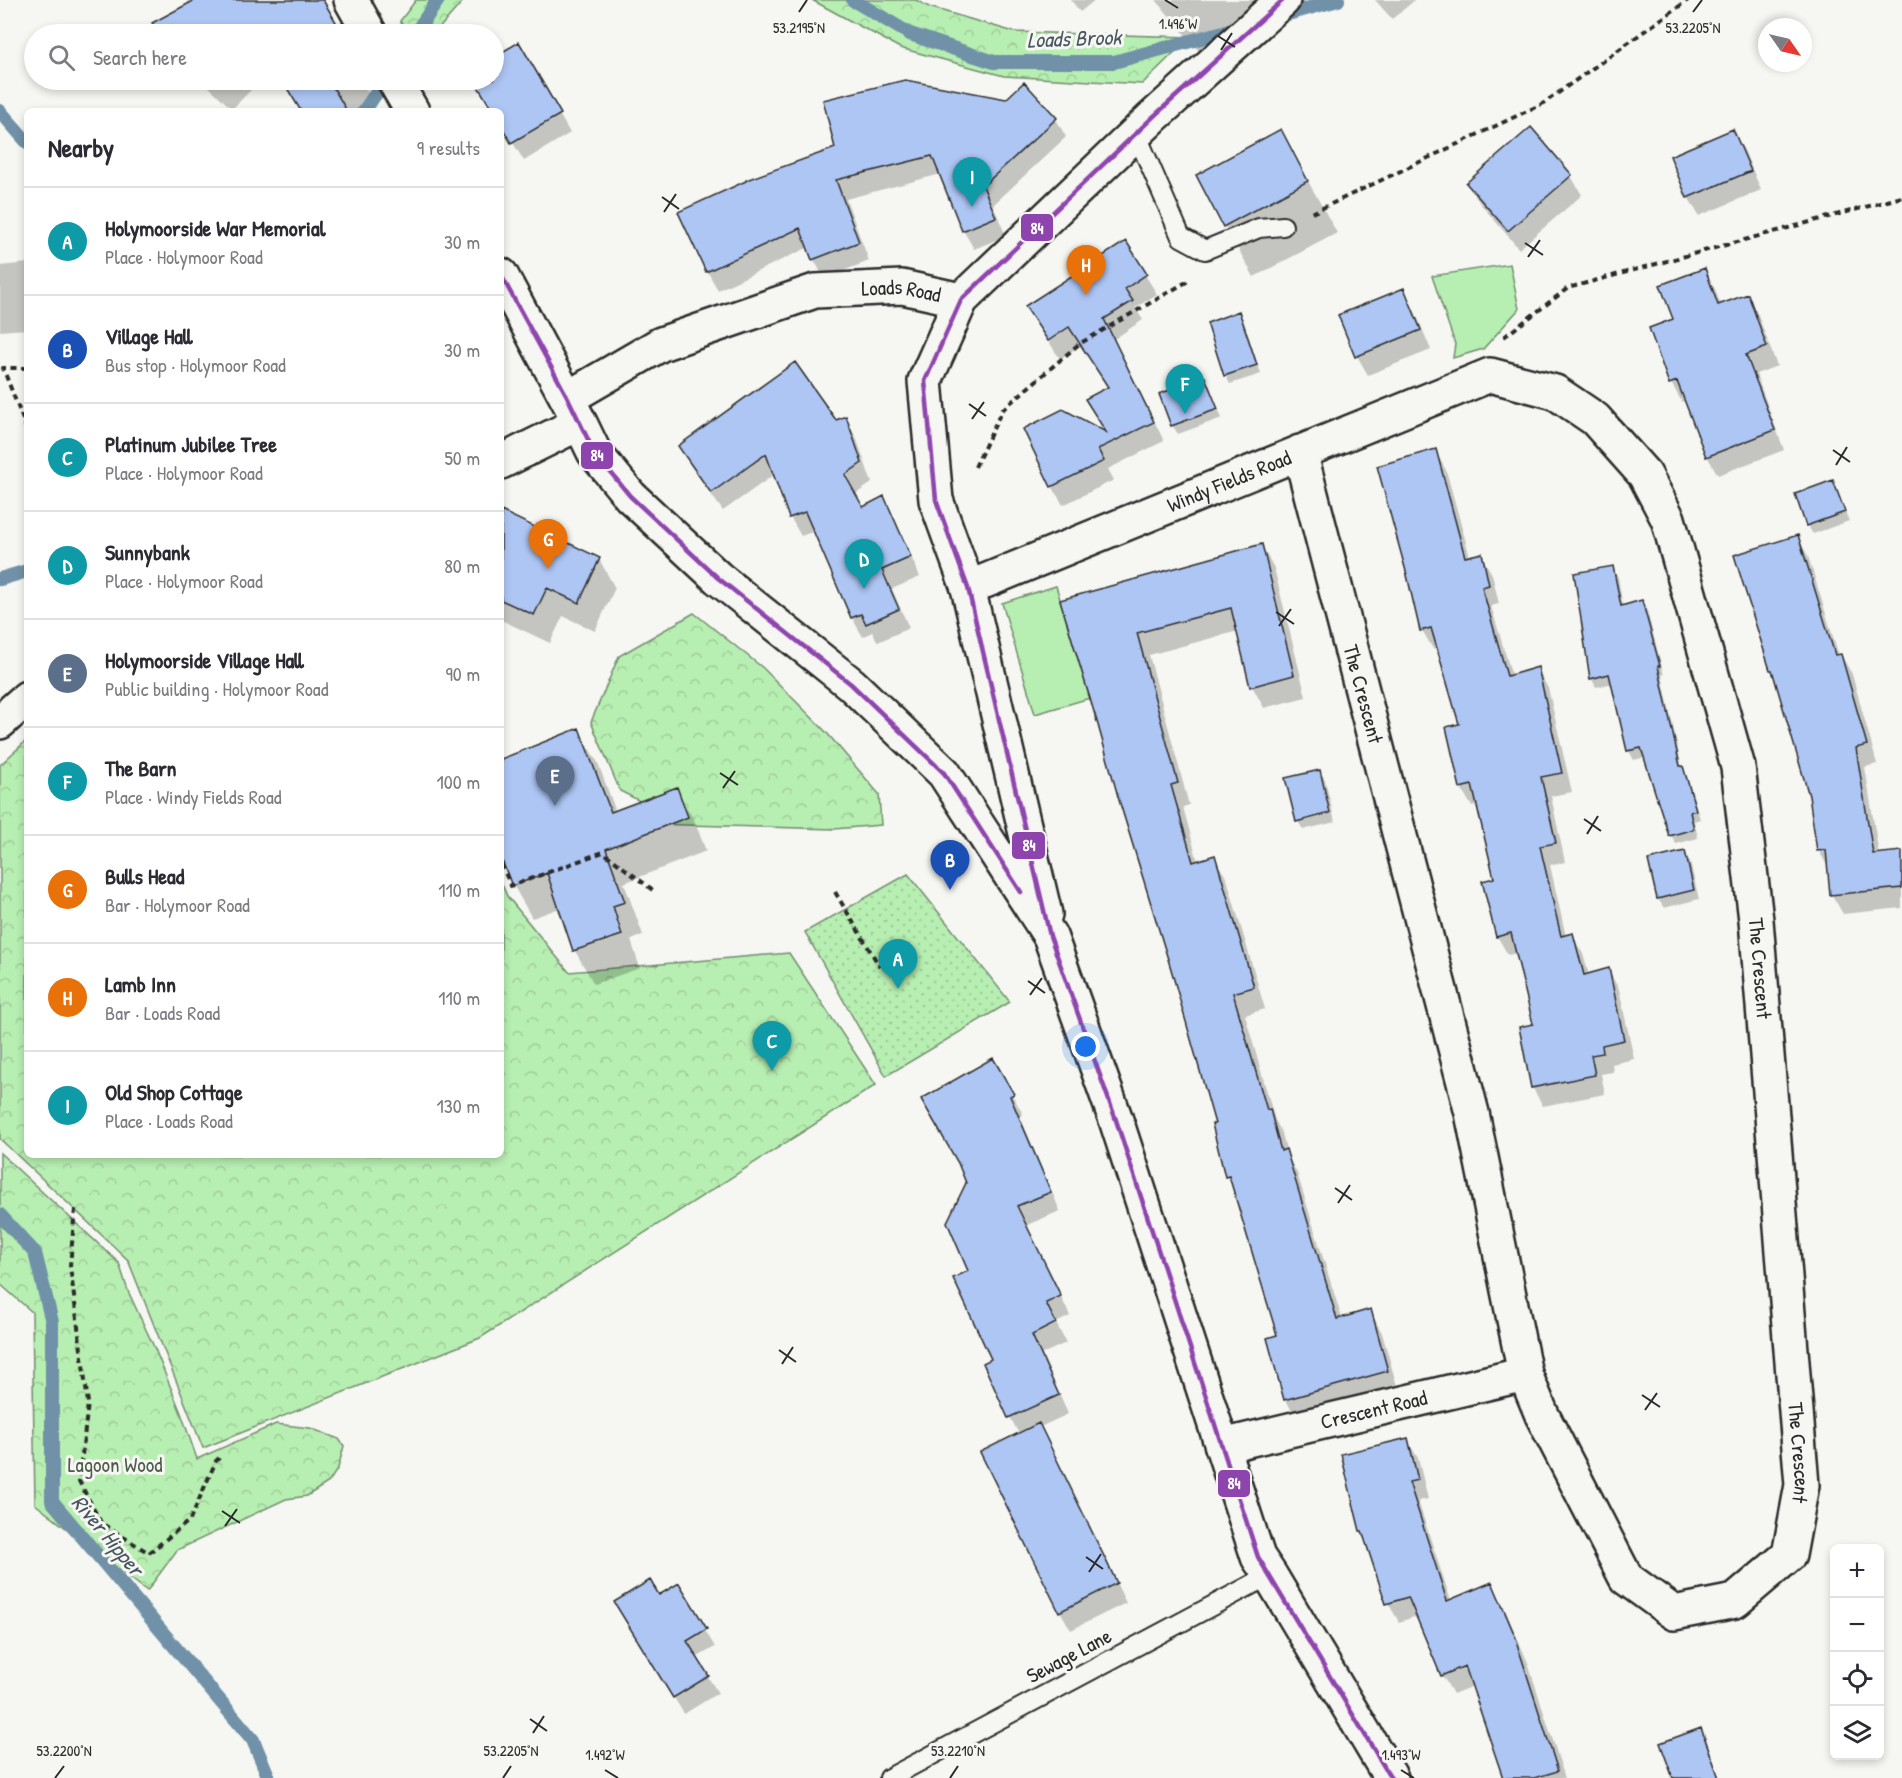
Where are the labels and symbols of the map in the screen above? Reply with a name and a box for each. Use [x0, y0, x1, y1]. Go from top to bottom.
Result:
text: 1.496°W [1159, 13, 1198, 34]
text: 53.2195°N [773, 17, 825, 38]
text: 53.2205°N [1666, 17, 1720, 38]
north arrow [1758, 18, 1812, 72]
water label: Loads Brook [1026, 21, 1123, 55]
pin: I [952, 158, 992, 207]
line badge: 84 [1020, 213, 1054, 242]
text: 84 [1031, 217, 1043, 239]
pin: H [1066, 246, 1106, 295]
street label: Loads Road [861, 272, 944, 309]
pin: F [1166, 364, 1204, 414]
line badge: 84 [580, 441, 614, 470]
street label: Windy Fields Road [1163, 443, 1295, 519]
text: 84 [591, 444, 603, 466]
pin: G [528, 520, 568, 569]
pin: D [844, 540, 884, 589]
street label: The Crescent [1336, 641, 1391, 747]
pin: E [536, 756, 574, 806]
line badge: 84 [1011, 831, 1046, 860]
text: 84 [1023, 834, 1035, 856]
pin: B [930, 840, 970, 890]
street label: The Crescent [1742, 917, 1779, 1020]
pin: A [878, 940, 918, 989]
pin: C [752, 1022, 792, 1071]
your location [1071, 1032, 1100, 1061]
street label: Crescent Road [1317, 1383, 1430, 1436]
street label: The Crescent [1781, 1401, 1817, 1506]
park label: Lagoon Wood [68, 1450, 162, 1479]
line badge: 84 [1217, 1469, 1251, 1498]
text: 84 [1228, 1472, 1240, 1494]
water label: River Hipper [65, 1488, 152, 1584]
street label: Sewage Lane [1021, 1621, 1116, 1690]
text: 53.2200°N [36, 1740, 92, 1761]
text: 53.2205°N [484, 1740, 538, 1761]
text: 53.2210°N [931, 1740, 985, 1761]
text: 1.492°W [585, 1744, 626, 1765]
text: 1.493°W [1381, 1744, 1421, 1765]

